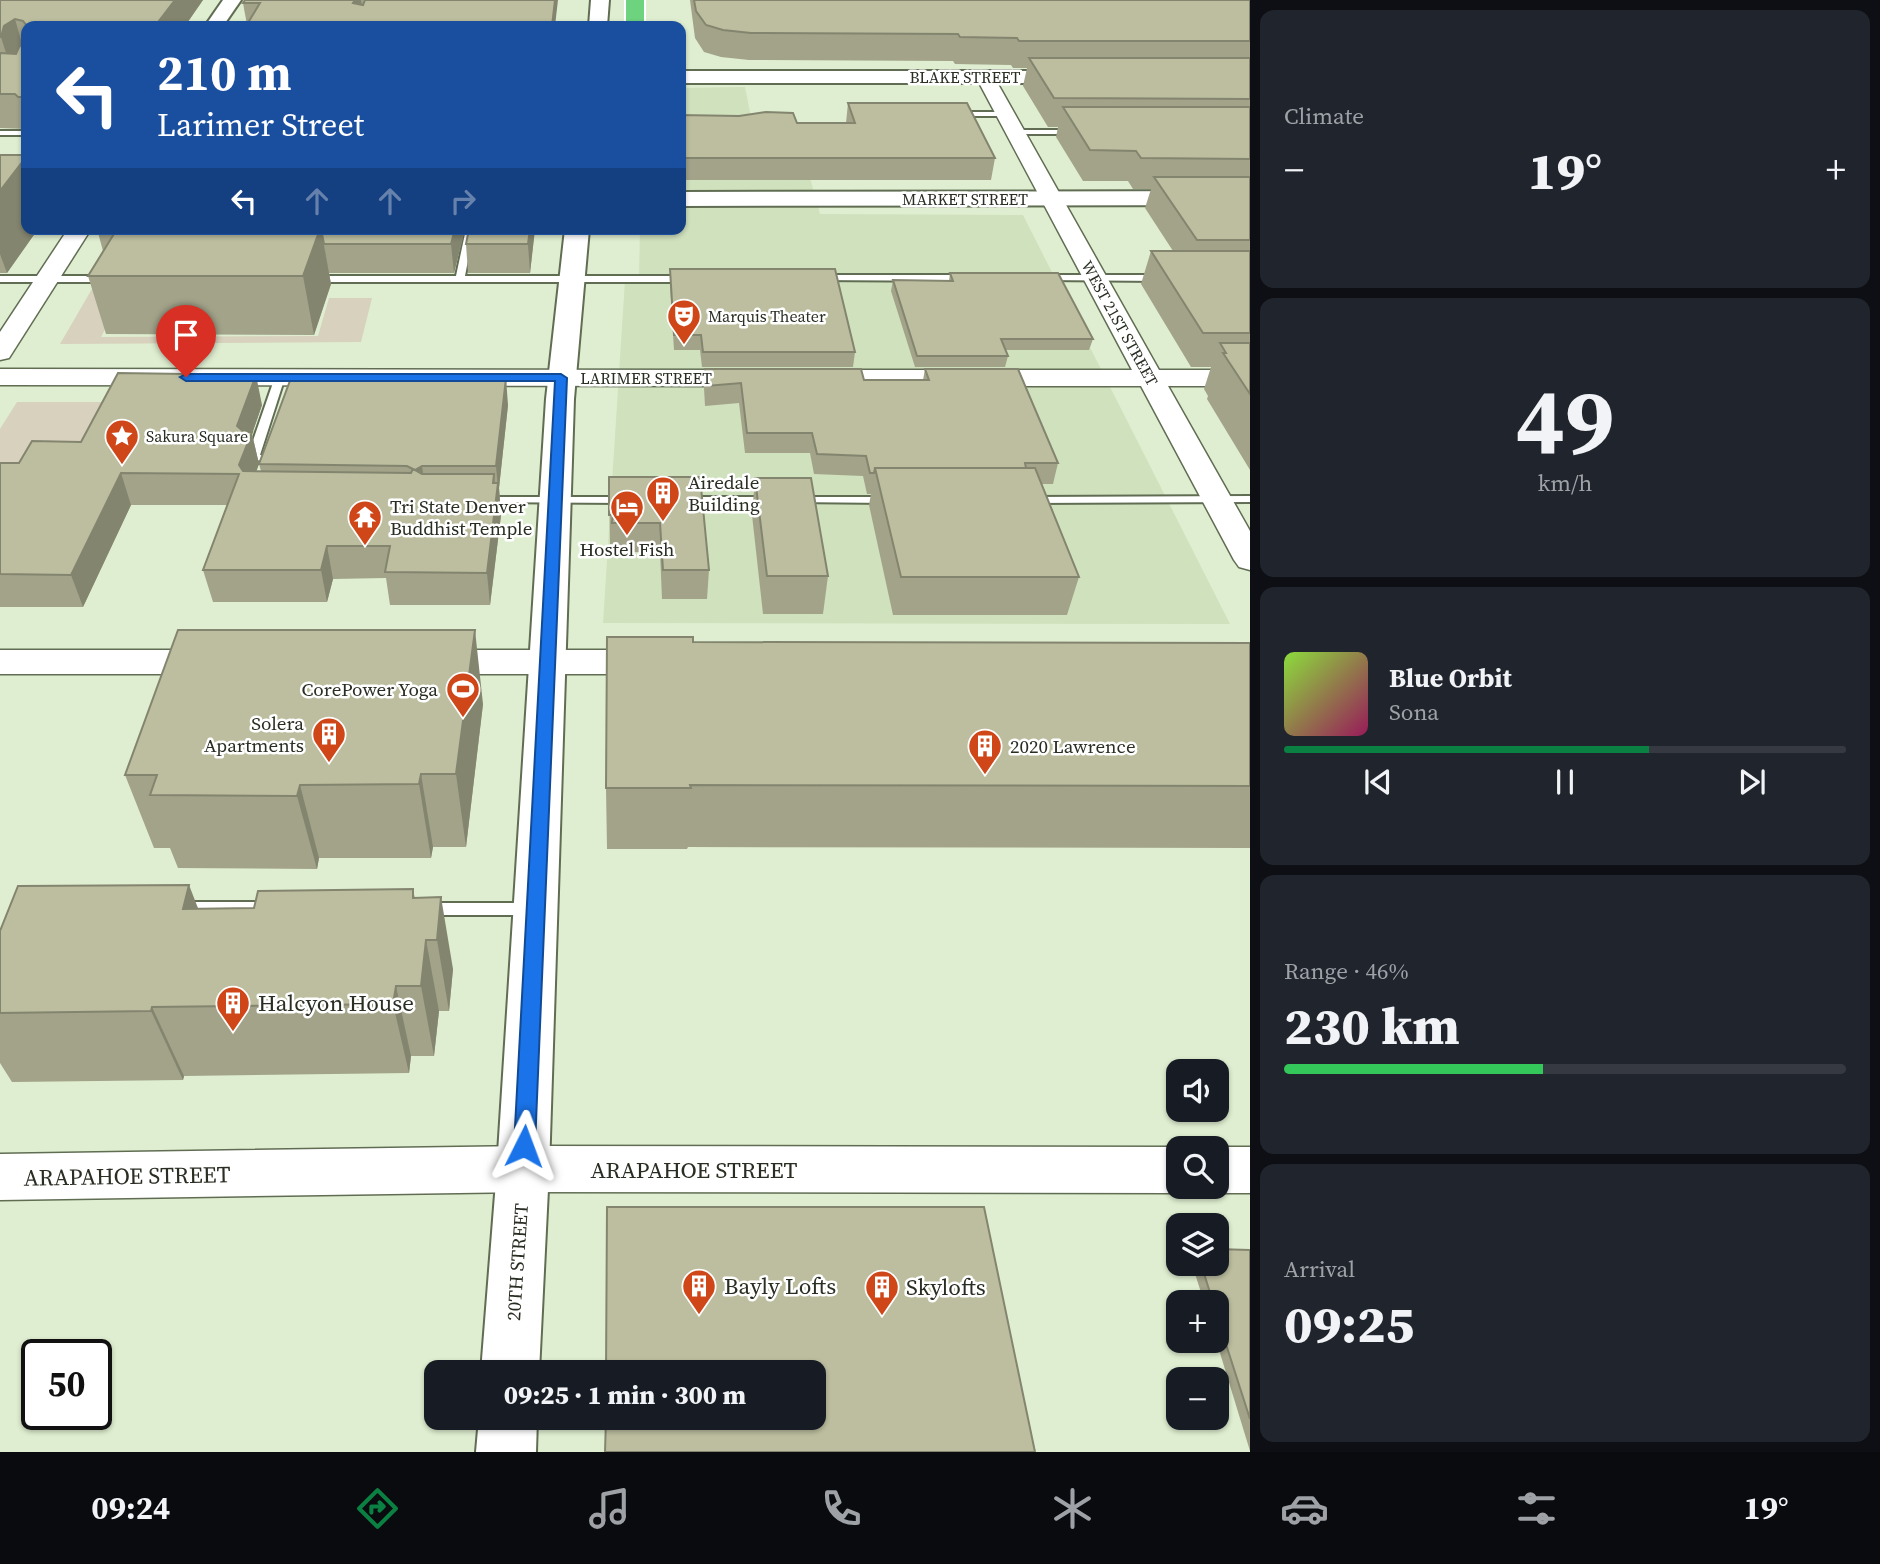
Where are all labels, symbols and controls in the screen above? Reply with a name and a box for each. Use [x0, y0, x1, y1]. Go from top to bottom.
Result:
text: 210 m [157, 39, 292, 106]
icon: left [42, 49, 133, 140]
street label: BLAKE STREET [910, 66, 1021, 88]
text: Climate [1284, 100, 1364, 132]
text: Larimer Street [157, 103, 364, 147]
text: 19° [1528, 135, 1602, 206]
text: − [1284, 144, 1304, 196]
text: + [1826, 144, 1846, 196]
icon: left [225, 182, 263, 220]
icon: ahead [298, 182, 336, 220]
icon: ahead [371, 182, 409, 220]
icon: right [444, 182, 482, 220]
street label: MARKET STREET [902, 188, 1028, 210]
street label: WEST 21ST STREET [1076, 256, 1164, 390]
theatre icon: Marquis Theater [665, 297, 703, 346]
pin [156, 305, 216, 377]
place label: Marquis Theater [708, 305, 826, 327]
icon: arrive [167, 316, 205, 354]
text: 49 [1516, 359, 1614, 483]
street label: LARIMER STREET [580, 367, 712, 389]
place icon: Sakura Square [103, 417, 141, 466]
place label: Sakura Square [146, 425, 248, 447]
text: km/h [1538, 467, 1592, 499]
place label: Airedale Building [688, 469, 760, 517]
building icon: Airedale Building [644, 474, 682, 523]
hotel icon: Hostel Fish [608, 488, 646, 537]
place label: Tri State Denver Buddhist Temple [390, 493, 532, 541]
temple icon: Tri State Denver Buddhist Temple [346, 498, 384, 547]
place label: Hostel Fish [580, 536, 674, 562]
text: Blue Orbit [1389, 660, 1512, 696]
sports icon: CorePower Yoga [444, 670, 482, 719]
place label: CorePower Yoga [301, 676, 438, 702]
text: Sona [1389, 696, 1439, 728]
place label: Solera Apartments [204, 710, 304, 758]
building icon: Solera Apartments [310, 715, 348, 764]
building icon: 2020 Lawrence [966, 727, 1004, 776]
place label: 2020 Lawrence [1010, 733, 1136, 759]
icon: previous [1359, 763, 1397, 801]
icon: pause [1546, 763, 1584, 801]
icon: next [1733, 763, 1771, 801]
text: Range · 46% [1284, 955, 1409, 987]
building icon: Halcyon House [214, 984, 252, 1033]
place label: Halcyon House [258, 987, 414, 1019]
text: 230 km [1284, 990, 1460, 1061]
map controls [1166, 1059, 1229, 1430]
button: sound [1166, 1059, 1229, 1122]
position arrow [487, 1109, 561, 1183]
button: search [1166, 1136, 1229, 1199]
street label: ARAPAHOE STREET [590, 1154, 798, 1186]
street label: ARAPAHOE STREET [23, 1158, 231, 1194]
street label: 20TH STREET [500, 1202, 534, 1322]
button: layers [1166, 1213, 1229, 1276]
text: Arrival [1284, 1253, 1355, 1285]
building icon: Bayly Lofts [680, 1267, 718, 1316]
building icon: Skylofts [863, 1268, 901, 1317]
place label: Bayly Lofts [724, 1270, 836, 1302]
place label: Skylofts [906, 1271, 986, 1303]
text: 09:25 [1284, 1288, 1414, 1359]
button: + [1166, 1290, 1229, 1353]
speed limit sign: 50 [21, 1339, 112, 1430]
button: − [1166, 1367, 1229, 1430]
text: 09:25 · 1 min · 300 m [504, 1377, 746, 1413]
icon: directions [353, 1484, 402, 1533]
icon: music [585, 1484, 634, 1533]
icon: phone [817, 1484, 866, 1533]
icon: climate [1048, 1484, 1097, 1533]
icon: car [1280, 1484, 1329, 1533]
icon: filters [1512, 1484, 1561, 1533]
text: 09:24 [91, 1486, 170, 1530]
text: 19° [1743, 1486, 1789, 1530]

